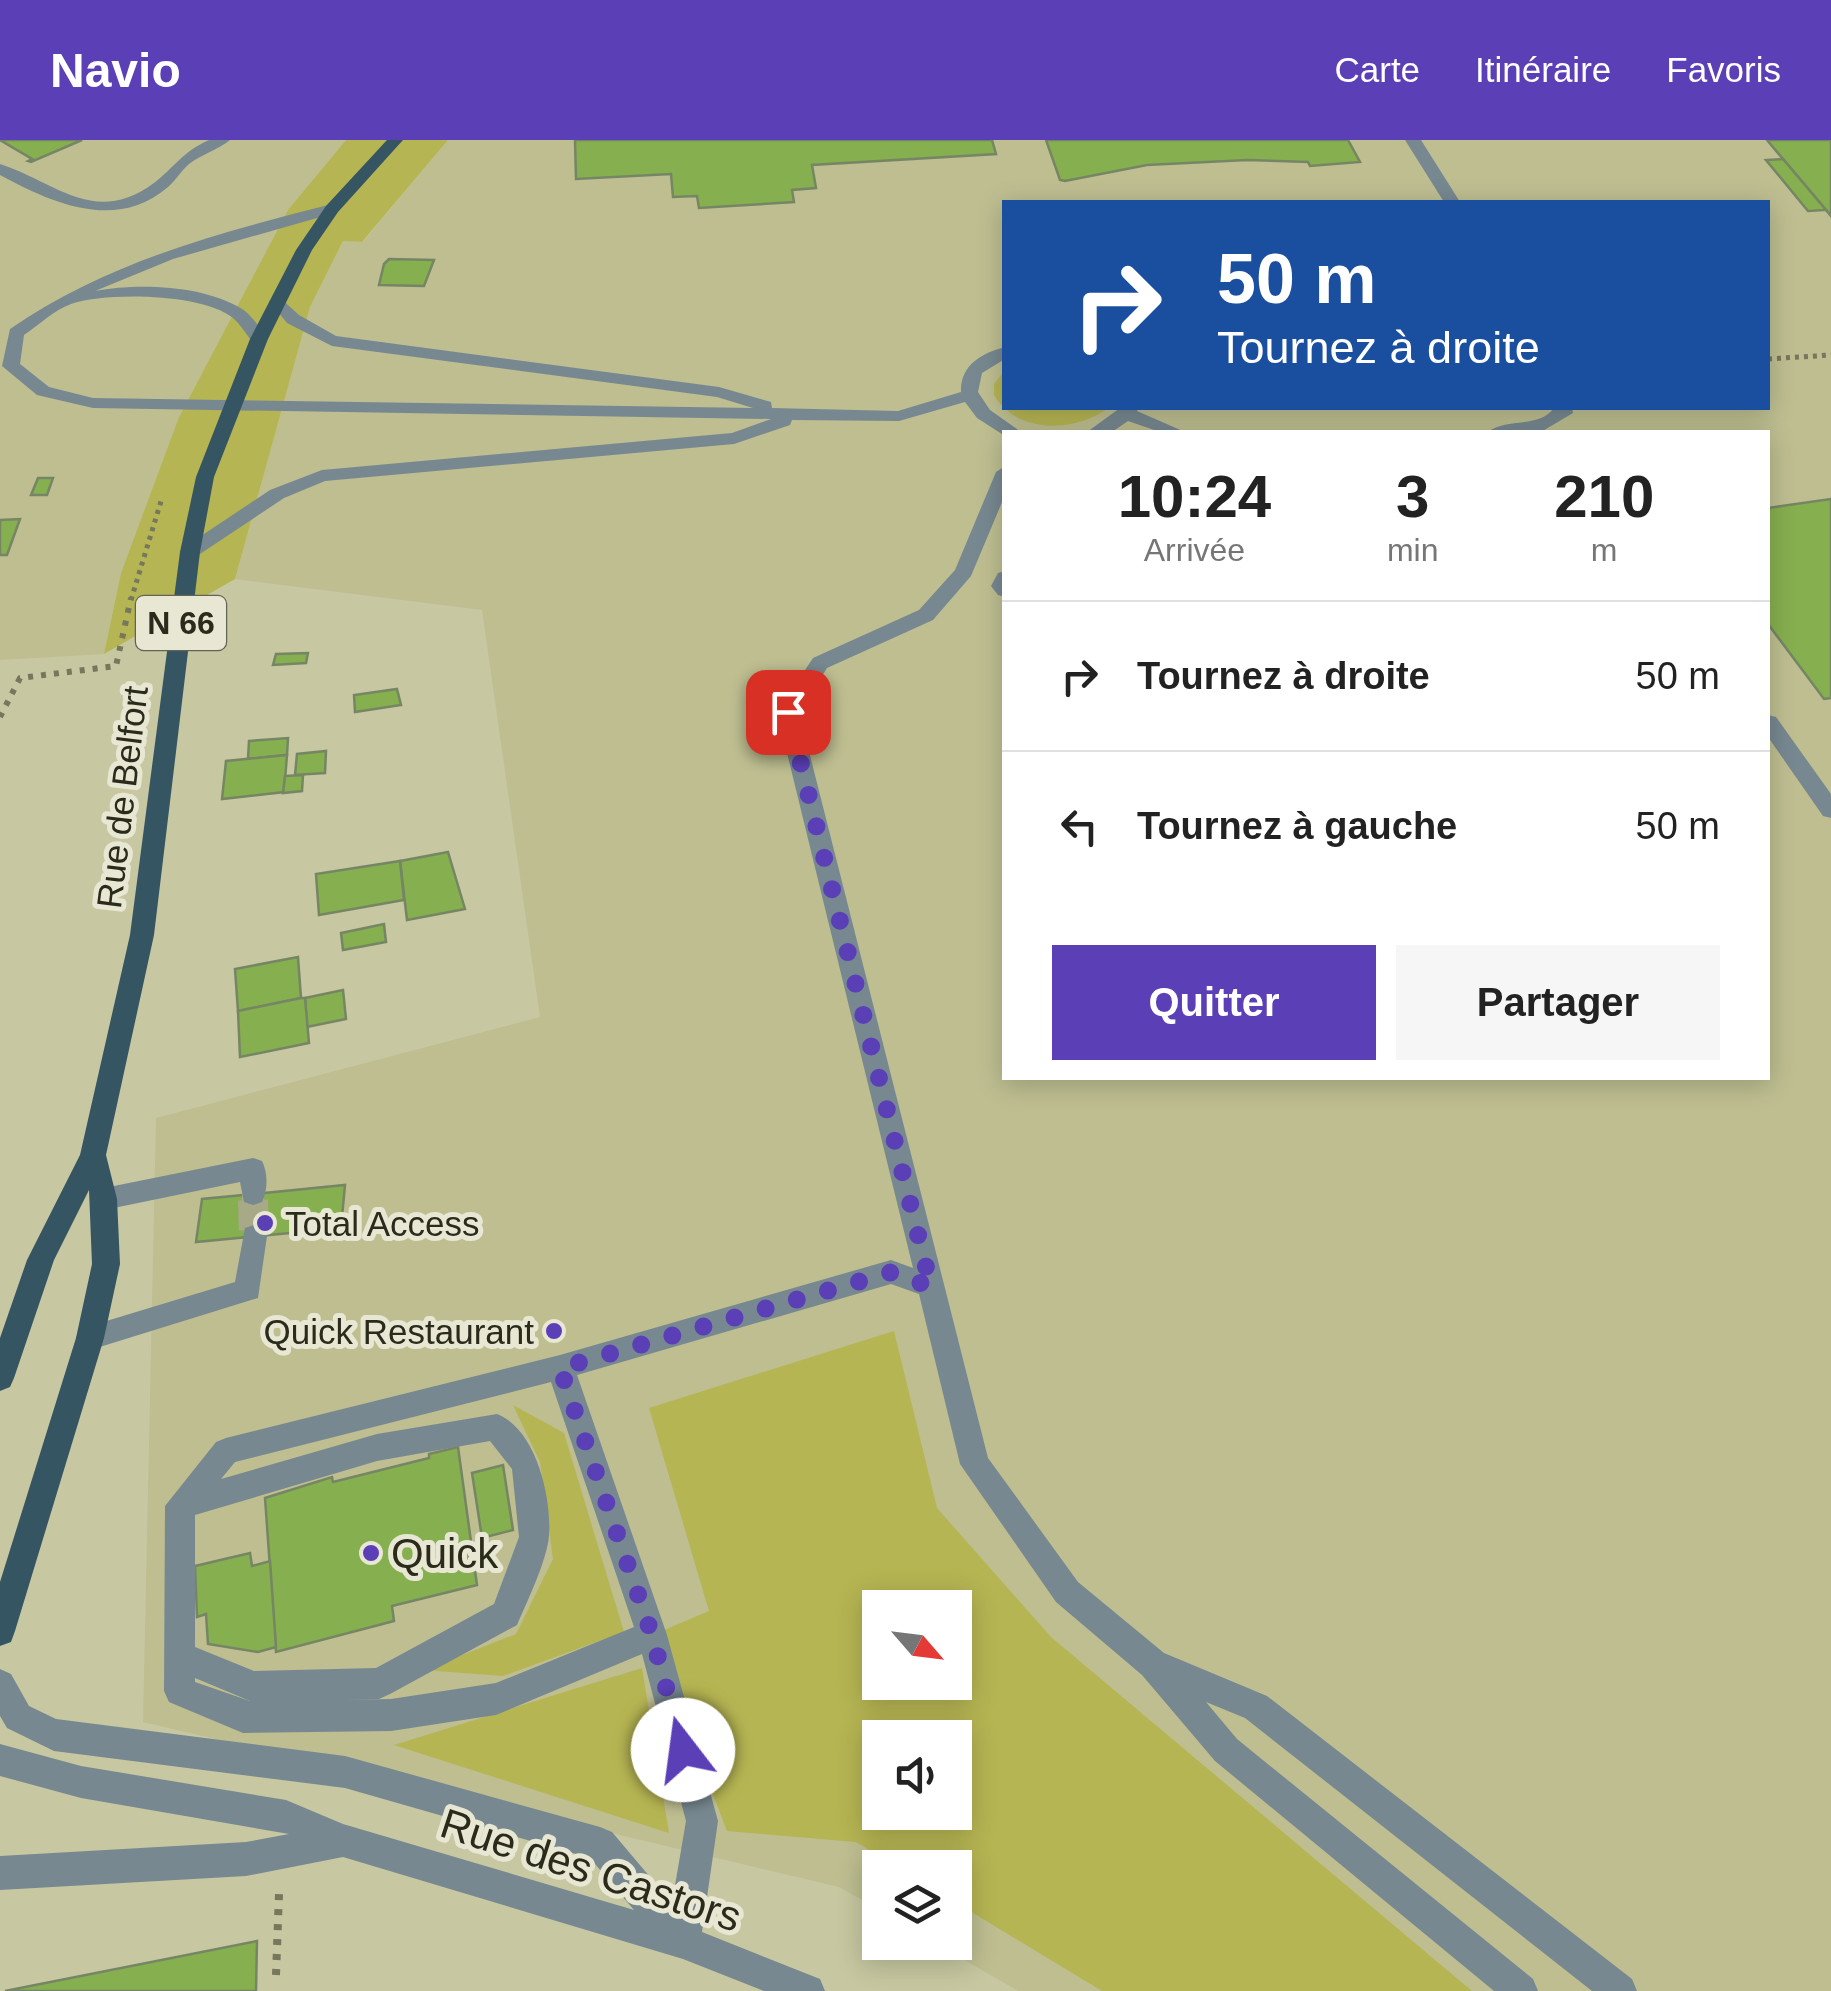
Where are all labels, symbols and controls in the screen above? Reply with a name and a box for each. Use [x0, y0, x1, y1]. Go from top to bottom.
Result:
text: Navio [50, 44, 181, 97]
text: Carte [1334, 50, 1420, 89]
text: Itinéraire [1475, 50, 1611, 89]
text: Favoris [1666, 50, 1781, 89]
icon: right [1052, 240, 1182, 370]
text: 50 m [1217, 240, 1377, 318]
text: Tournez à droite [1217, 322, 1540, 373]
text: 10:24 [1118, 463, 1271, 530]
text: 3 [1396, 463, 1429, 530]
text: 210 [1554, 463, 1654, 530]
text: Arrivée [1144, 532, 1245, 568]
text: min [1387, 532, 1438, 568]
text: m [1591, 532, 1618, 568]
road number: N 66 [136, 596, 226, 650]
icon: right [1052, 649, 1107, 704]
text: Tournez à droite [1137, 655, 1430, 697]
text: 50 m [1636, 655, 1720, 697]
pin [746, 670, 831, 755]
street label: Rue de Belfort [89, 683, 155, 910]
icon: arrive [761, 685, 816, 740]
icon: left [1052, 799, 1107, 854]
text: Tournez à gauche [1137, 805, 1457, 847]
text: 50 m [1636, 805, 1720, 847]
button: Quitter [1052, 945, 1376, 1060]
button: Partager [1396, 945, 1720, 1060]
place label: Total Access [285, 1204, 480, 1243]
marker: Total Access [254, 1212, 276, 1234]
place label: Quick Restaurant [264, 1312, 534, 1351]
marker: Quick Restaurant [543, 1320, 565, 1342]
place label: Quick [391, 1530, 499, 1577]
marker: Quick [360, 1542, 382, 1564]
north arrow [862, 1590, 972, 1700]
map controls [862, 1590, 972, 1960]
position arrow [631, 1698, 735, 1802]
button: sound [862, 1720, 972, 1830]
street label: Rue des Castors [435, 1799, 747, 1941]
button: layers [862, 1850, 972, 1960]

